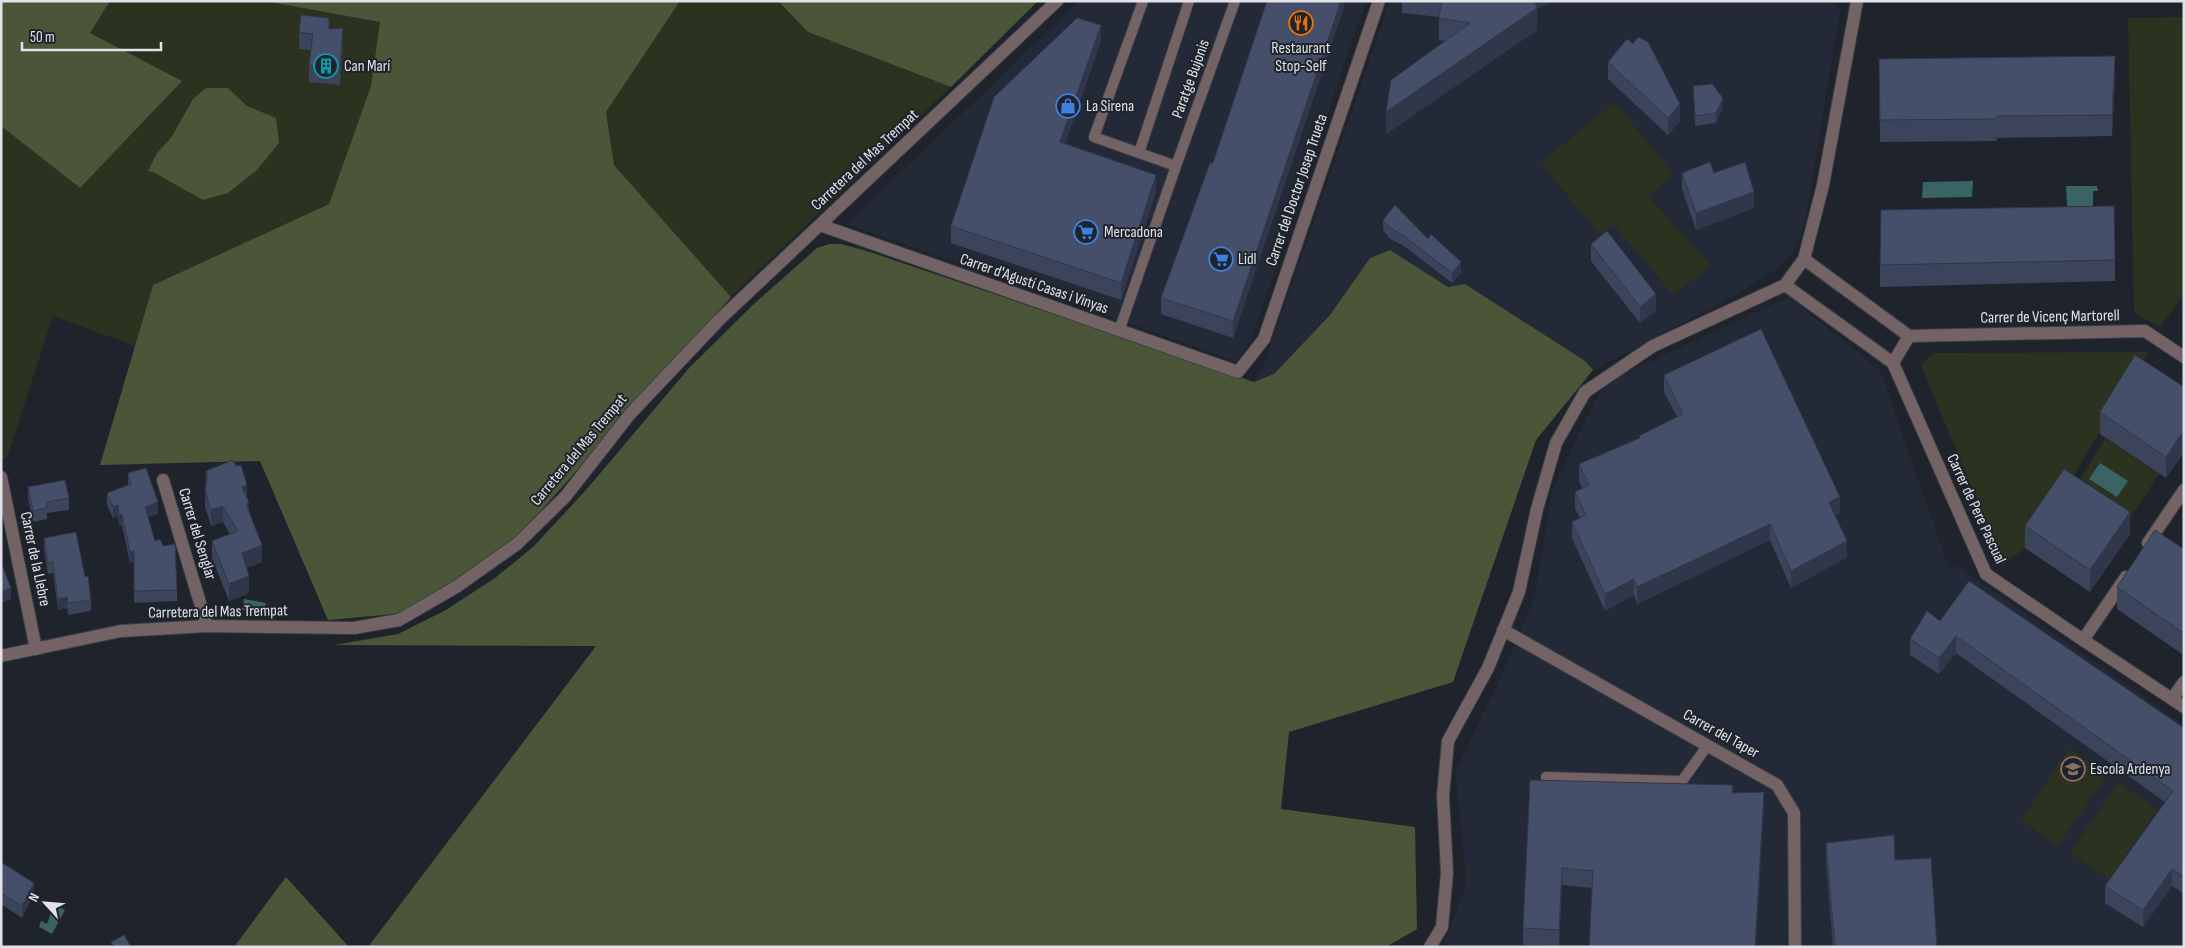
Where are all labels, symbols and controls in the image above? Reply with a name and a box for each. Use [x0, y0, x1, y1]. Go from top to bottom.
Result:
restaurant icon: Restaurant Stop-Self [1288, 10, 1314, 36]
scale bar [22, 20, 161, 52]
text: 50 m [30, 28, 55, 47]
street label: Paratge Bujonis [1168, 37, 1214, 121]
place label: Restaurant Stop-Self [1271, 39, 1331, 76]
building icon: Can Marí [313, 53, 339, 79]
place label: Can Marí [344, 57, 390, 76]
shop icon: La Sirena [1055, 93, 1081, 119]
place label: La Sirena [1086, 97, 1134, 116]
street label: Carretera del Mas Trempat [807, 105, 923, 215]
street label: Carrer del Doctor Josep Trueta [1262, 112, 1332, 268]
supermarket icon: Mercadona [1073, 219, 1099, 245]
place label: Mercadona [1104, 223, 1163, 242]
supermarket icon: Lidl [1208, 246, 1234, 272]
street label: Carrer d'Agustí Casas i Vinyas [957, 250, 1111, 318]
place label: Lidl [1238, 250, 1257, 269]
street label: Carrer de Vicenç Martorell [1980, 306, 2120, 328]
street label: Carretera del Mas Trempat [527, 390, 631, 510]
street label: Carrer de Pere Pascual [1942, 451, 2010, 567]
street label: Carrer del Senglar [174, 486, 220, 583]
street label: Carrer de la Llebre [16, 510, 54, 608]
street label: Carretera del Mas Trempat [148, 601, 288, 623]
street label: Carrer del Taper [1680, 705, 1763, 763]
school or university icon: Escola Ardenya [2060, 756, 2086, 782]
place label: Escola Ardenya [2090, 760, 2170, 779]
north arrow [20, 878, 70, 928]
text: N [24, 890, 43, 905]

